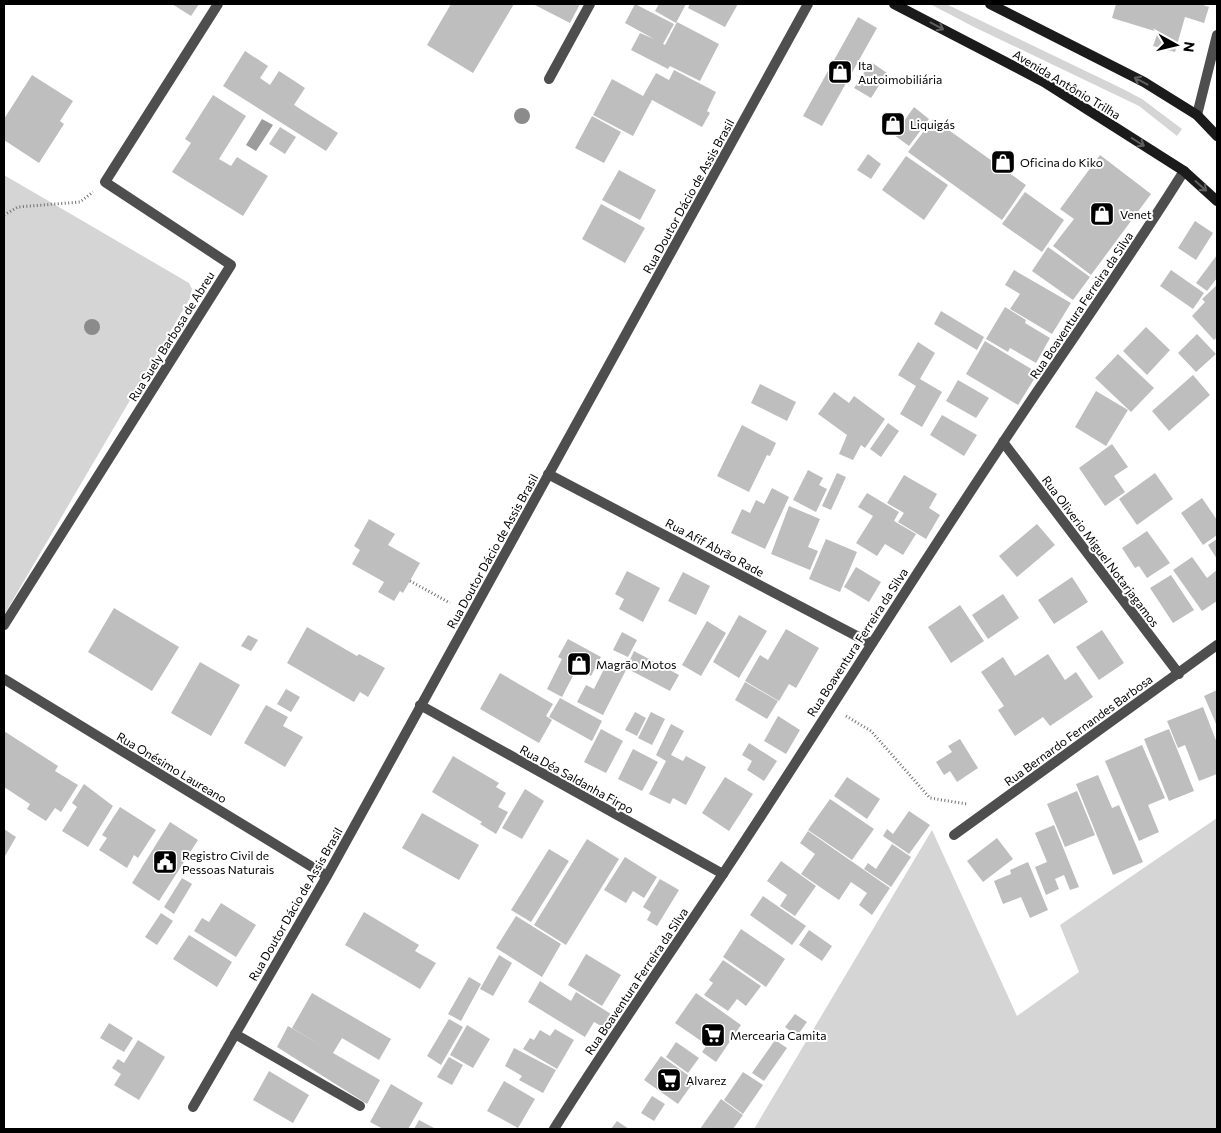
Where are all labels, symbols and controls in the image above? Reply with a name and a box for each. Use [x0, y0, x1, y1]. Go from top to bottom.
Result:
north arrow [1151, 20, 1201, 70]
one-way arrow [929, 22, 944, 31]
text: N [1180, 40, 1199, 53]
street label: Avenida Antônio Trilha [1011, 46, 1123, 122]
place label: Ita Autoimobiliária [858, 58, 942, 86]
shop icon: Ita Autoimobiliária [827, 59, 853, 85]
one-way arrow [1133, 76, 1148, 86]
shop icon: Liquigás [880, 111, 906, 137]
street label: Rua Doutor Dácio de Assis Brasil [640, 116, 736, 276]
place label: Liquigás [910, 117, 955, 131]
one-way arrow [1131, 137, 1145, 147]
shop icon: Oficina do Kiko [990, 149, 1016, 175]
place label: Oficina do Kiko [1020, 155, 1103, 169]
one-way arrow [1194, 180, 1207, 192]
shop icon: Venet [1089, 201, 1115, 227]
place label: Venet [1120, 207, 1152, 221]
street label: Rua Boaventura Ferreira da Silva [1026, 229, 1136, 381]
street label: Rua Suely Barbosa de Abreu [125, 269, 217, 403]
street label: Rua Doutor Dácio de Assis Brasil [444, 471, 540, 631]
street label: Rua Oliverio Miguel Notarjagamos [1040, 473, 1162, 629]
street label: Rua Afif Abrão Rade [663, 515, 767, 579]
street label: Rua Boaventura Ferreira da Silva [804, 565, 910, 719]
shop icon: Magrão Motos [566, 651, 592, 677]
place label: Magrão Motos [596, 657, 676, 671]
street label: Rua Bernardo Fernandes Barbosa [1001, 672, 1155, 788]
street label: Rua Onésimo Laureano [114, 729, 230, 805]
street label: Rua Déa Saldanha Firpo [518, 742, 636, 816]
street label: Rua Doutor Dácio de Assis Brasil [245, 825, 345, 983]
place label: Registro Civil de Pessoas Naturais [182, 848, 274, 876]
public building icon: Registro Civil de Pessoas Naturais [152, 849, 178, 875]
street label: Rua Boaventura Ferreira da Silva [581, 905, 691, 1057]
supermarket icon: Mercearia Camita [700, 1022, 726, 1048]
place label: Mercearia Camita [730, 1028, 827, 1042]
supermarket icon: Alvarez [656, 1067, 682, 1093]
place label: Alvarez [686, 1073, 727, 1087]

